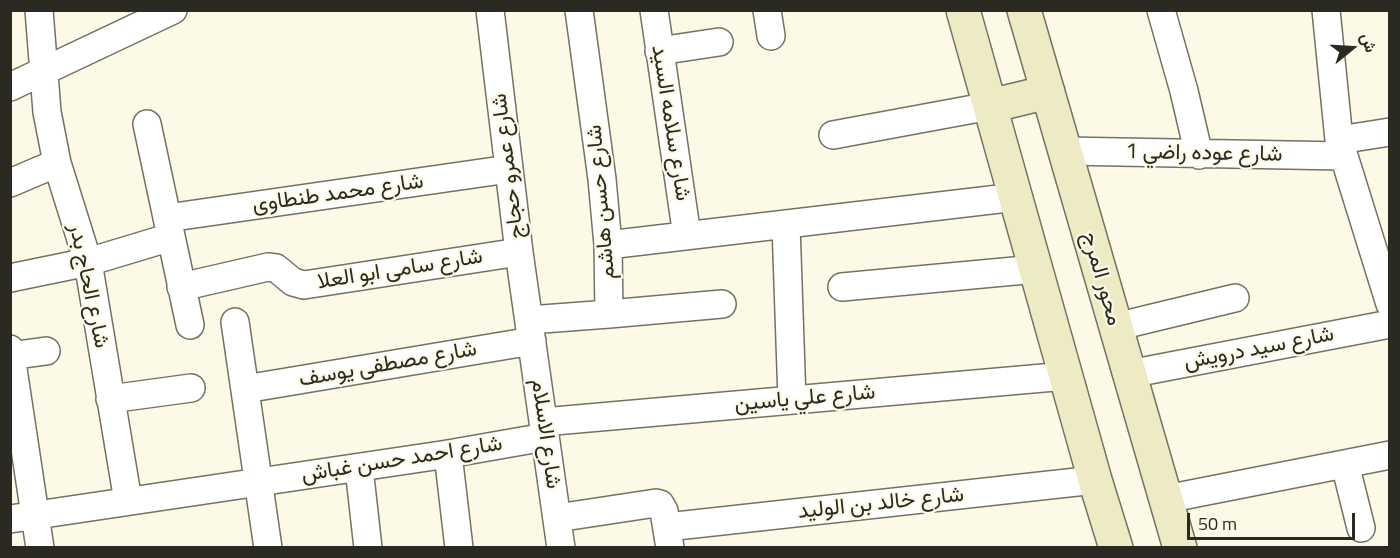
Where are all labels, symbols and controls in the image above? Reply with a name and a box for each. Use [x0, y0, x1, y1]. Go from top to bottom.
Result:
north arrow [1322, 18, 1382, 78]
text: ش [1355, 30, 1384, 55]
street label: شارع سلامه السيد [645, 43, 695, 203]
street label: شارع عمرو حجاج [487, 92, 531, 240]
street label: شارع حسن هاشم [582, 123, 622, 281]
street label: شارع عوده راضي 1 [1125, 139, 1283, 169]
street label: شارع محمد طنطاوى [251, 169, 425, 219]
street label: شارع الحاج بدر [62, 221, 114, 351]
street label: محور المرج [1075, 229, 1127, 329]
street label: شارع سامى ابو العلا [315, 244, 485, 296]
street label: شارع سيد درويش [1182, 321, 1336, 377]
street label: شارع مصطفى يوسف [297, 336, 479, 394]
street label: شارع الاسلام [524, 378, 566, 490]
street label: شارع علي ياسين [734, 380, 876, 418]
street label: شارع احمد حسن غباش [300, 431, 504, 489]
street label: شارع خالد بن الوليد [797, 482, 965, 526]
scale bar [1190, 501, 1358, 539]
text: 50 m [1198, 510, 1237, 537]

